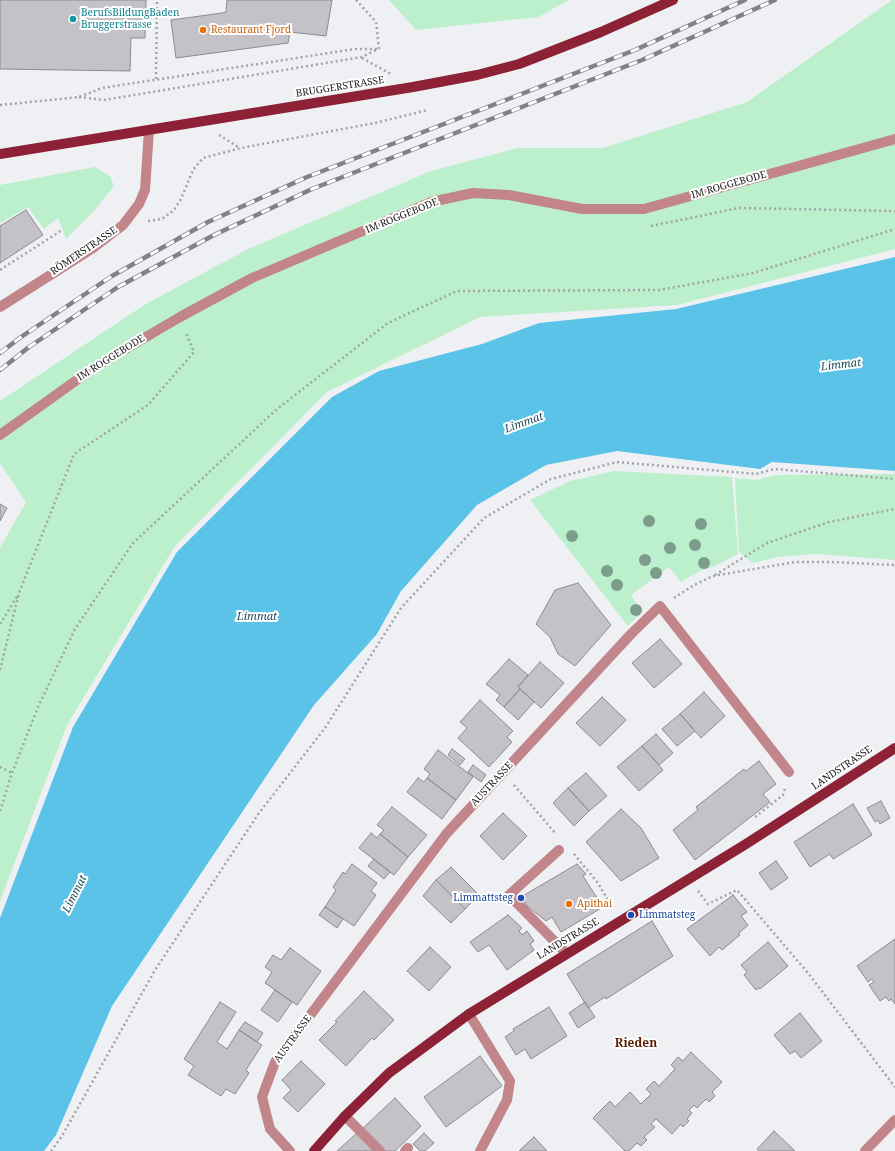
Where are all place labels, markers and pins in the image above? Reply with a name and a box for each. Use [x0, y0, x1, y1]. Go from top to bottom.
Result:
place label: BerufsBildungBaden Bruggerstrasse [81, 7, 179, 30]
marker: BerufsBildungBaden Bruggerstrasse [68, 14, 78, 24]
place label: Restaurant Fjord [211, 24, 291, 36]
marker: Restaurant Fjord [198, 25, 208, 35]
place label: Limmattsteg [453, 892, 513, 904]
marker: Limmattsteg [516, 893, 526, 903]
place label: Apithai [577, 898, 612, 910]
marker: Apithai [564, 899, 574, 909]
place label: Limmatsteg [639, 909, 695, 921]
marker: Limmatsteg [626, 910, 636, 920]

